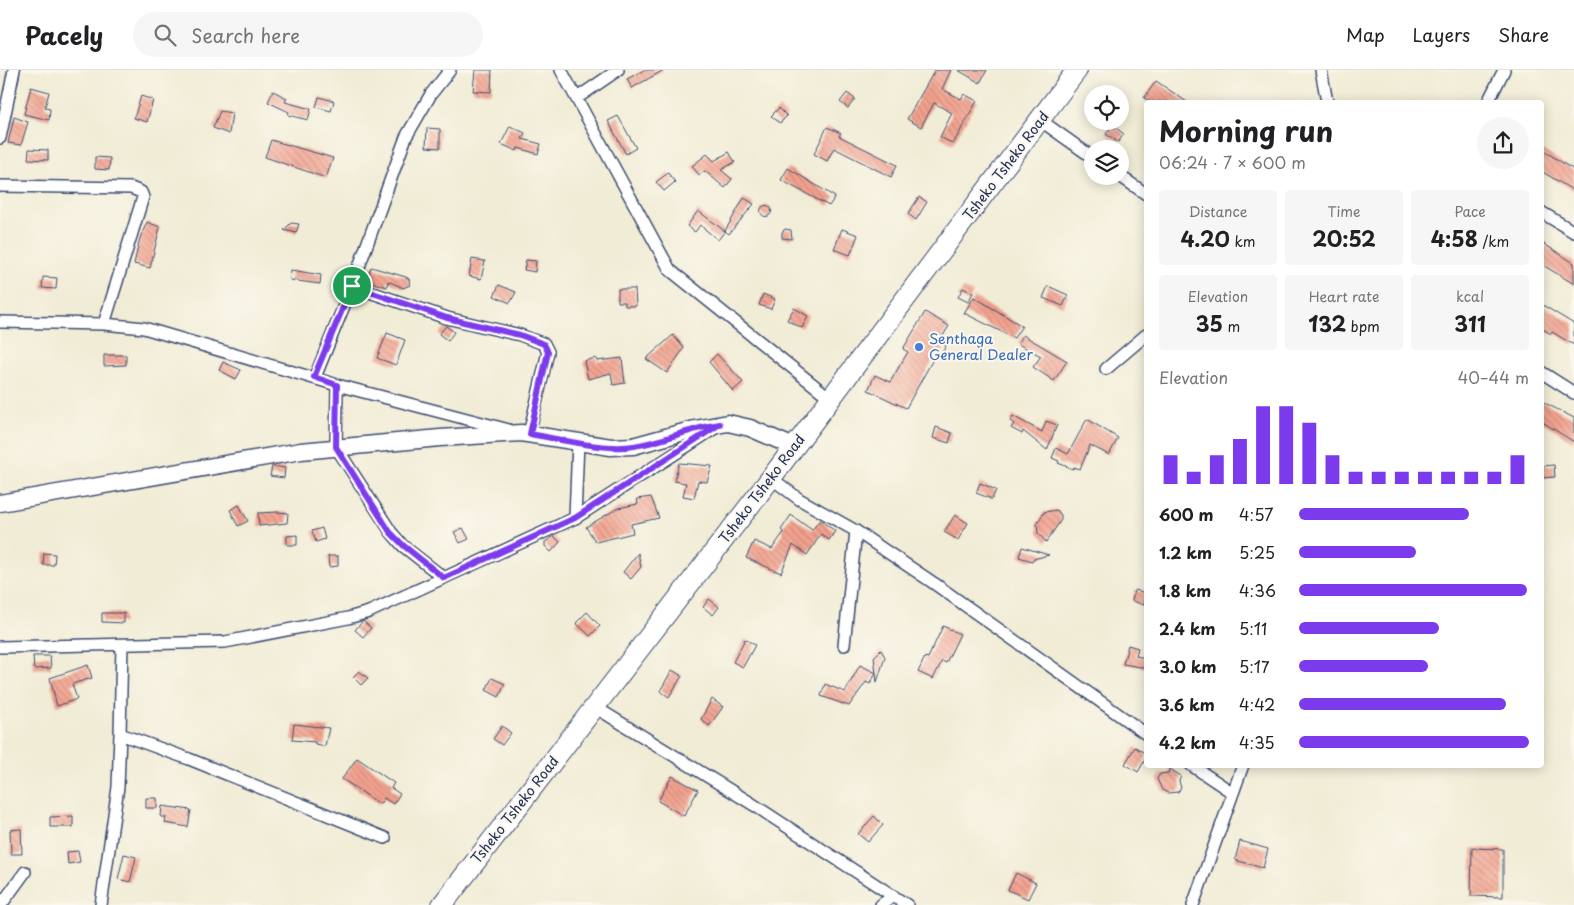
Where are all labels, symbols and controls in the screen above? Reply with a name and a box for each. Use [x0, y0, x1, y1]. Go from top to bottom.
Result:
search box [133, 12, 483, 57]
text: Pacely [25, 17, 103, 53]
icon: search [151, 21, 179, 49]
text: Search here [191, 21, 300, 49]
text: Map [1346, 21, 1385, 48]
text: Layers [1413, 21, 1470, 48]
text: Share [1498, 21, 1549, 48]
map controls [1084, 85, 1129, 185]
button: locate [1084, 85, 1129, 130]
street label: Tsheko Tsheko Road [957, 107, 1054, 225]
text: Morning run [1159, 109, 1333, 152]
button: share [1477, 117, 1529, 169]
button: layers [1084, 140, 1129, 185]
text: 06:24 · 7 × 600 m [1159, 150, 1306, 174]
text: Distance [1189, 201, 1247, 222]
text: Time [1327, 201, 1361, 222]
text: Pace [1454, 201, 1486, 222]
text: 4.20 [1180, 222, 1230, 254]
text: 20:52 [1312, 222, 1376, 254]
text: 4:58 [1431, 222, 1478, 254]
text: km [1230, 231, 1256, 252]
text: /km [1478, 231, 1509, 252]
pin [331, 265, 373, 307]
icon: arrive [338, 272, 366, 300]
text: Elevation [1188, 286, 1248, 307]
text: Heart rate [1309, 286, 1379, 307]
text: kcal [1456, 286, 1484, 307]
text: 35 [1196, 307, 1223, 339]
text: 132 [1308, 307, 1346, 339]
text: 311 [1454, 307, 1486, 339]
text: m [1223, 316, 1240, 337]
text: bpm [1346, 316, 1380, 337]
place label: Senthaga General Dealer [929, 328, 1034, 365]
marker: Senthaga General Dealer [913, 341, 925, 353]
text: Elevation [1159, 365, 1228, 389]
text: 40–44 m [1458, 365, 1529, 389]
street label: Tsheko Tsheko Road [713, 430, 810, 548]
text: 600 m [1159, 502, 1213, 526]
text: 4:57 [1239, 502, 1273, 526]
text: 1.2 km [1159, 540, 1212, 564]
text: 5:25 [1239, 540, 1275, 564]
text: 1.8 km [1159, 578, 1211, 602]
text: 4:36 [1239, 578, 1276, 602]
text: 2.4 km [1159, 616, 1215, 640]
text: 5:11 [1239, 616, 1267, 640]
text: 3.0 km [1159, 654, 1216, 678]
text: 5:17 [1239, 654, 1270, 678]
text: 3.6 km [1159, 692, 1215, 716]
text: 4:42 [1239, 692, 1275, 716]
text: 4.2 km [1159, 730, 1216, 754]
text: 4:35 [1239, 730, 1275, 754]
street label: Tsheko Tsheko Road [466, 751, 564, 868]

